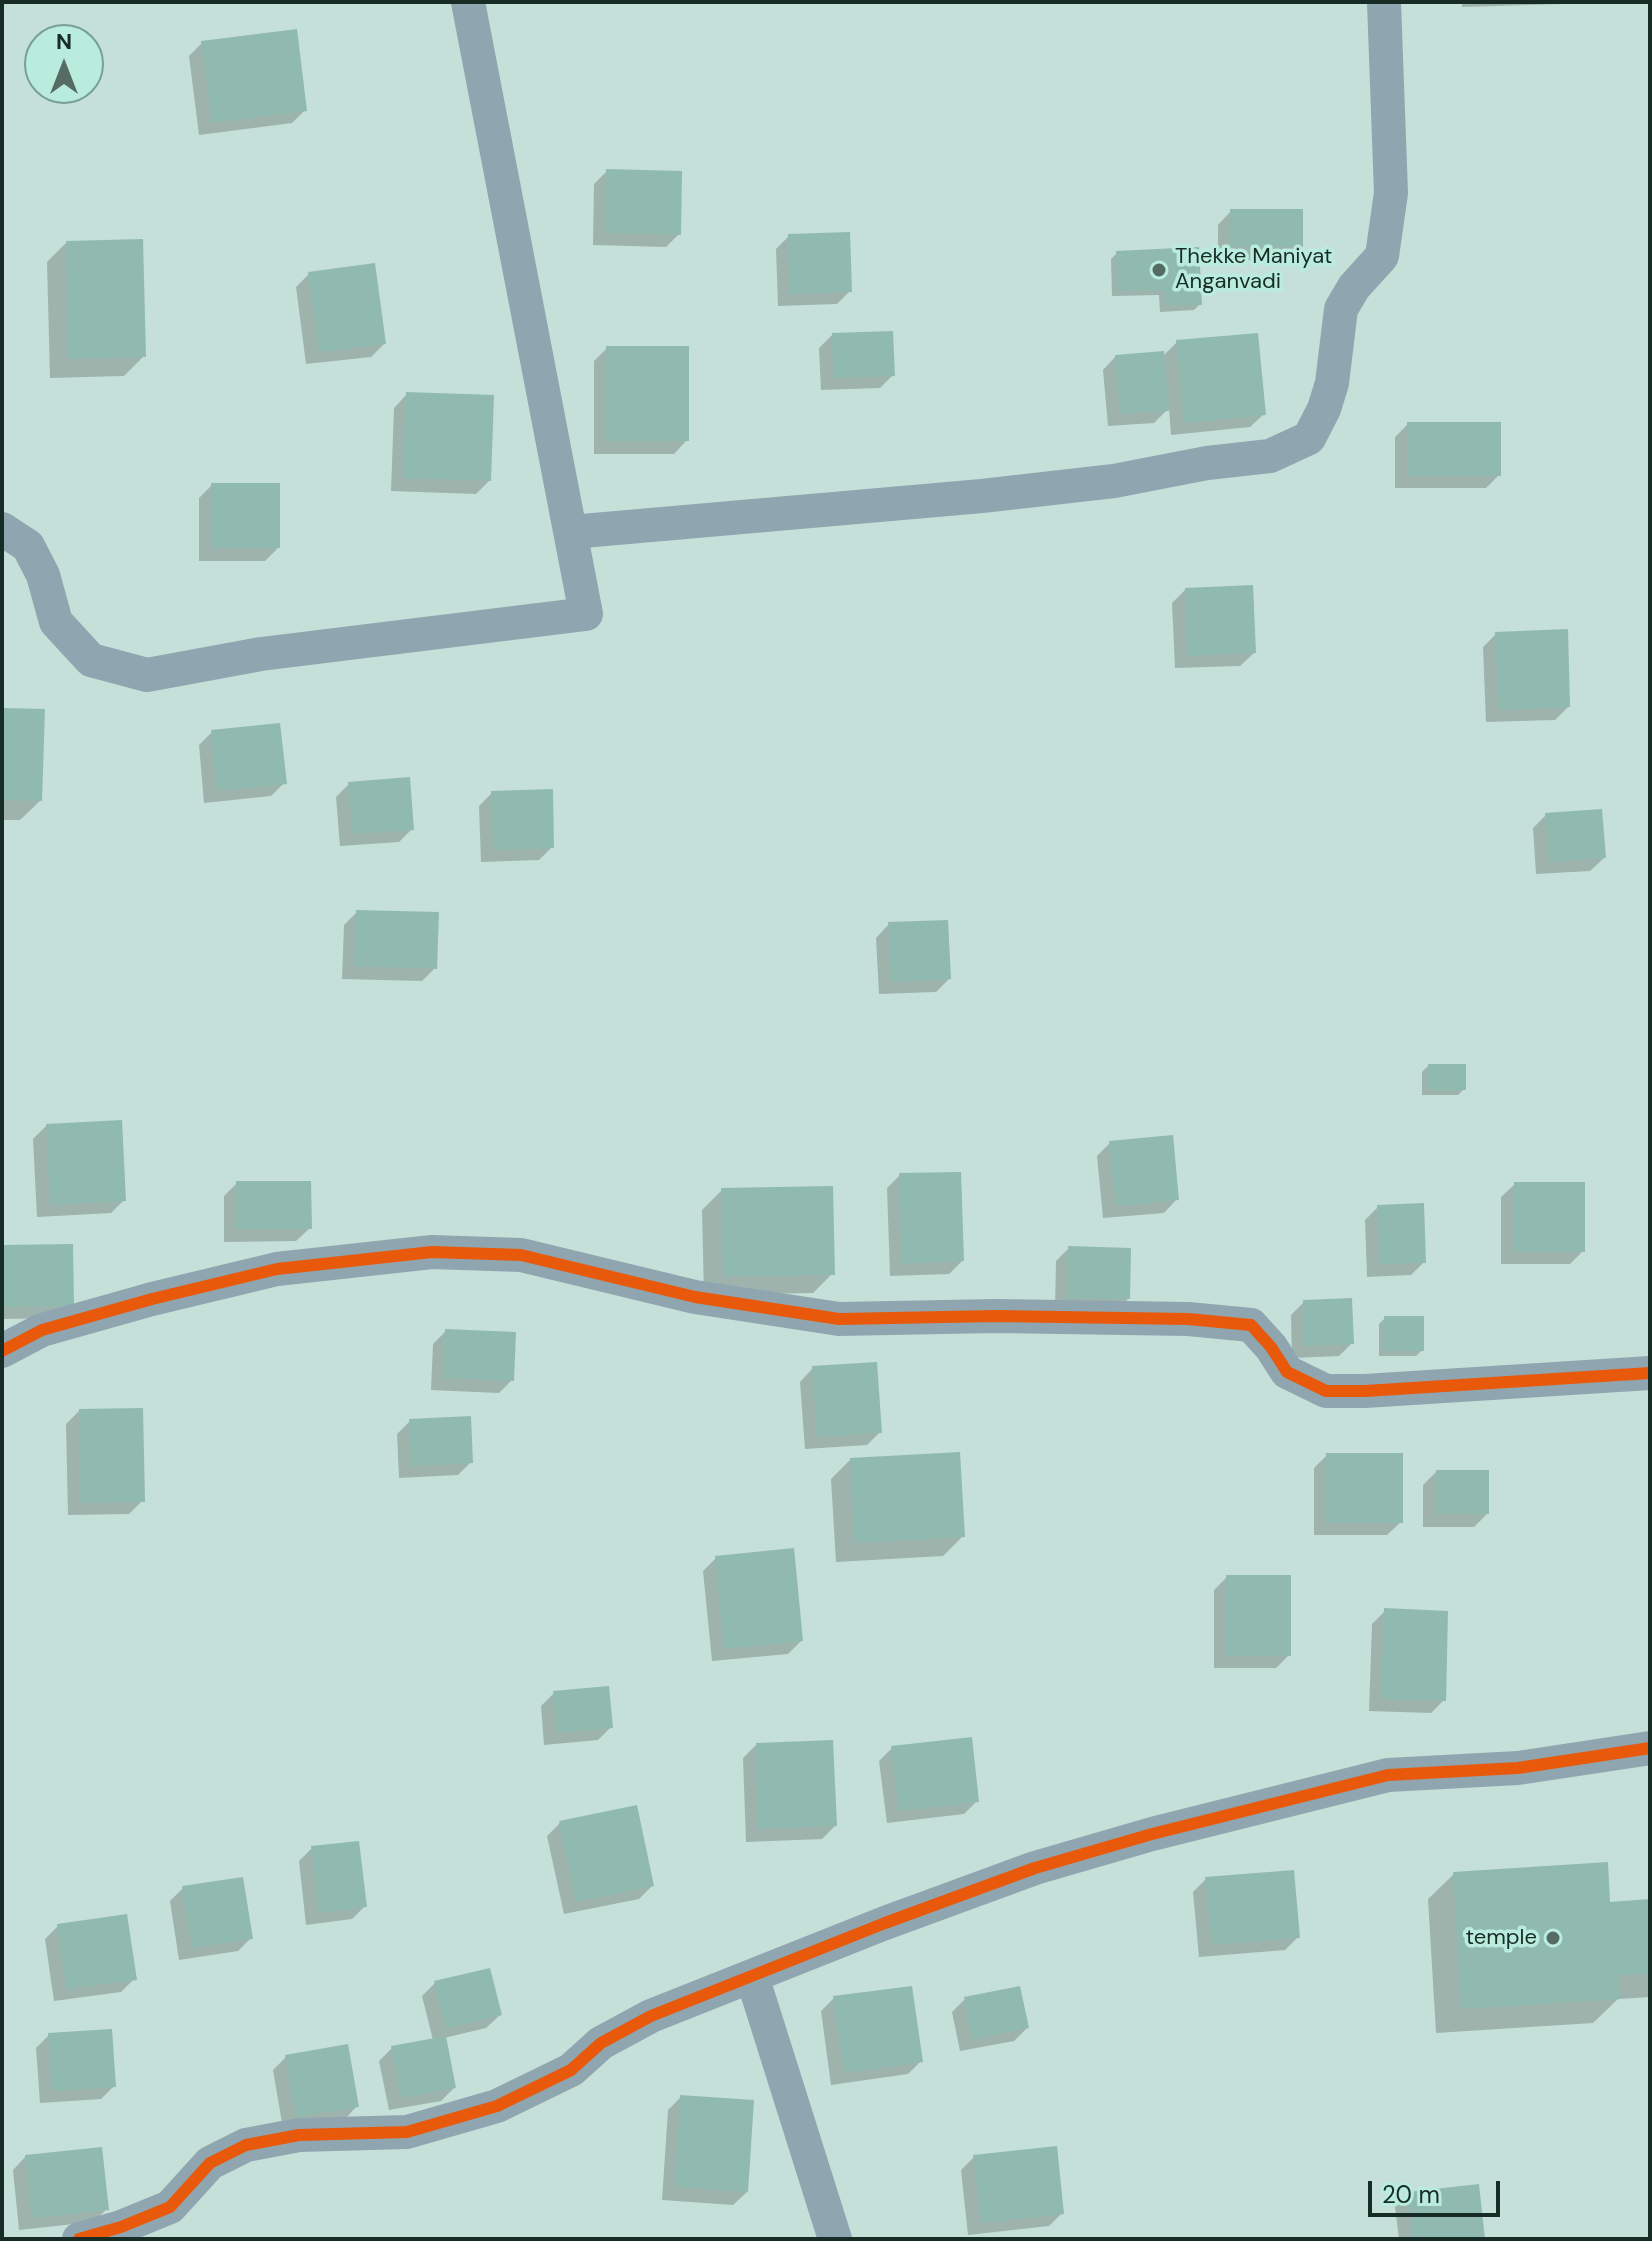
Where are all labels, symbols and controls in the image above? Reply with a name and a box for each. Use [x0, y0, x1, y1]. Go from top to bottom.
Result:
north arrow [24, 24, 104, 104]
text: N [56, 27, 72, 56]
place label: Thekke Maniyat Anganvadi [1175, 244, 1332, 296]
marker: Thekke Maniyat Anganvadi [1150, 261, 1168, 279]
place label: temple [1465, 1925, 1537, 1951]
marker: temple [1544, 1929, 1562, 1947]
scale bar [1372, 2165, 1504, 2215]
text: 20 m [1382, 2179, 1440, 2210]

